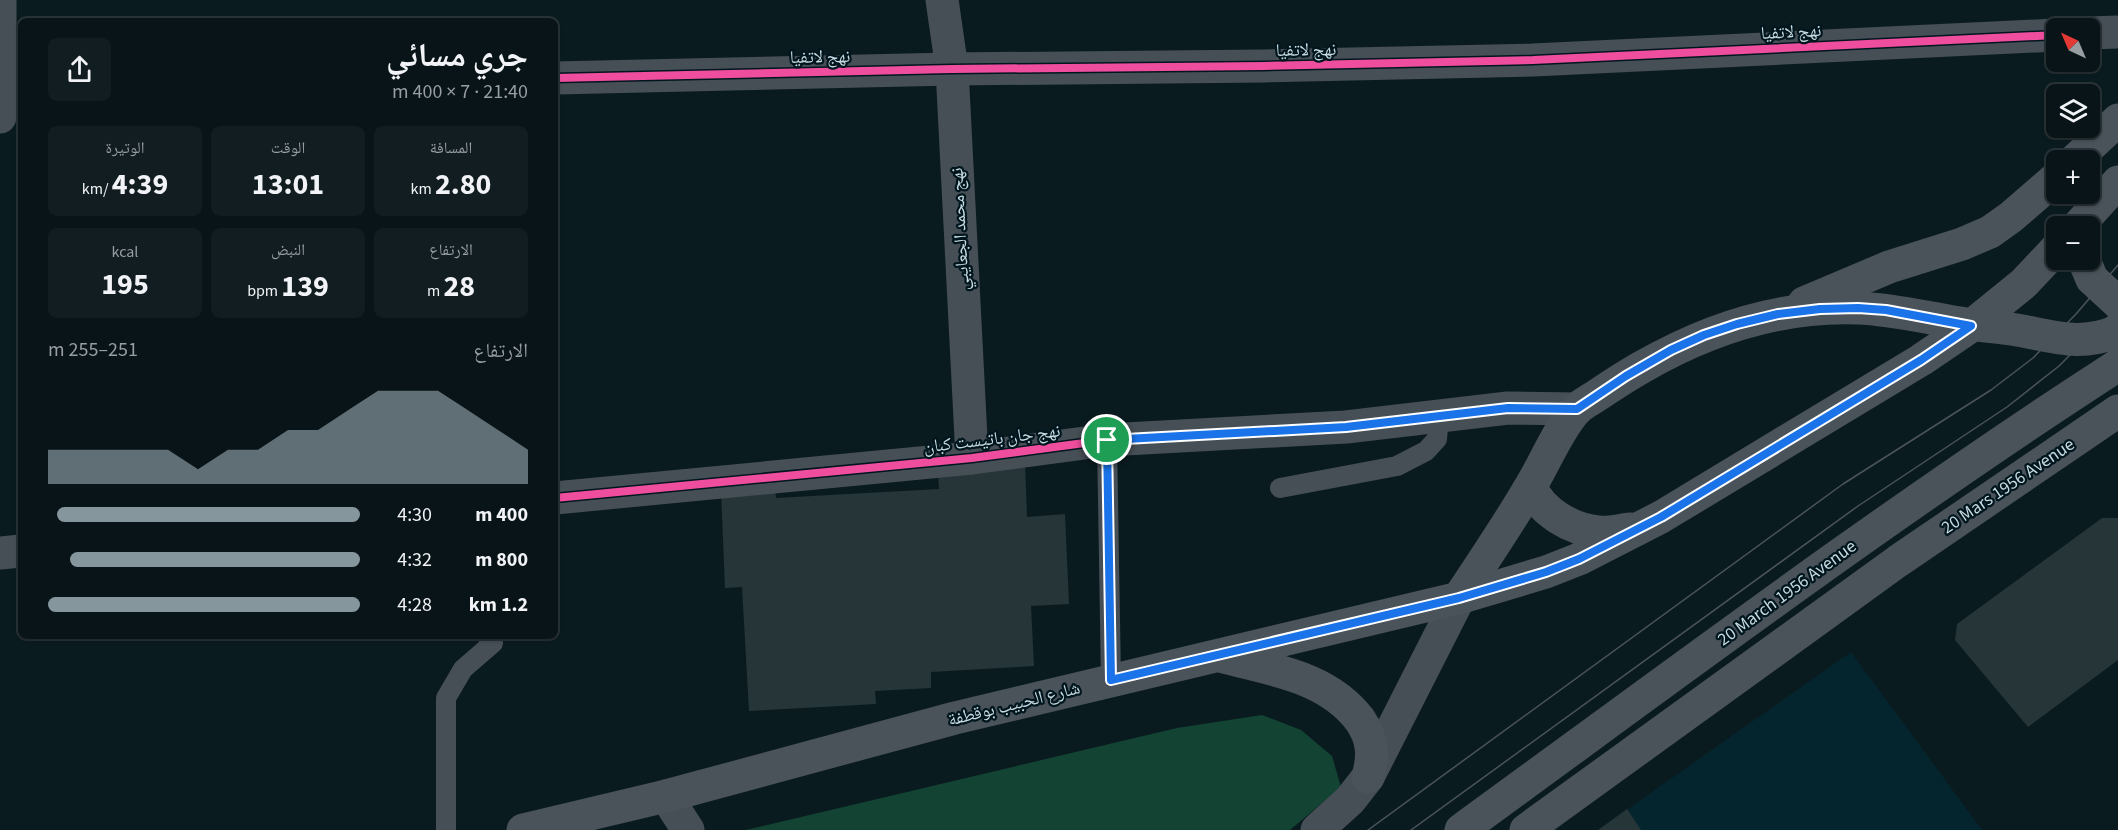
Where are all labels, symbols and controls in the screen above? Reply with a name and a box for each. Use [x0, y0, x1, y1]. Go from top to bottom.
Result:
street label: نهج لاتفيا [1760, 18, 1822, 46]
north arrow [2046, 18, 2100, 72]
map controls [2046, 18, 2100, 270]
text: جري مسائي [386, 32, 528, 79]
street label: نهج لاتفيا [1275, 37, 1337, 63]
button: share [48, 38, 111, 101]
street label: نهج لاتفيا [789, 44, 851, 70]
text: 21:40 · 7 × 400 m [392, 78, 528, 106]
button: layers [2046, 84, 2100, 138]
text: الوتيرة [106, 137, 144, 159]
text: الوقت [271, 137, 305, 159]
text: المسافة [430, 137, 472, 159]
button: + [2046, 150, 2100, 204]
text: 4:39 [112, 163, 168, 206]
text: 13:01 [252, 163, 324, 206]
text: 2.80 [435, 163, 491, 206]
street label: نهج محمد الجعايبي [944, 167, 977, 291]
text: /km [82, 178, 112, 200]
text: km [411, 178, 435, 200]
button: − [2046, 216, 2100, 270]
text: النبض [271, 239, 305, 261]
text: الارتفاع [429, 239, 473, 261]
text: kcal [112, 241, 138, 263]
text: 195 [101, 263, 149, 306]
text: 139 [281, 265, 329, 308]
text: 28 [443, 265, 475, 308]
text: bpm [247, 280, 281, 302]
text: m [427, 280, 443, 302]
text: 251–255 m [48, 336, 138, 364]
text: الارتفاع [473, 337, 528, 365]
pin [1081, 414, 1132, 465]
street label: نهج جان باتيست كبان [922, 418, 1062, 460]
icon: arrive [1090, 423, 1123, 456]
street label: 20 Mars 1956 Avenue [1936, 432, 2080, 540]
text: 4:30 [397, 501, 432, 529]
text: 400 m [475, 501, 528, 529]
street label: 20 March 1956 Avenue [1712, 534, 1862, 652]
text: 4:32 [397, 546, 432, 574]
text: 800 m [475, 546, 528, 574]
text: 4:28 [397, 591, 432, 619]
text: 1.2 km [469, 591, 528, 619]
street label: شارع الحبيب بوقطفة [945, 676, 1083, 732]

